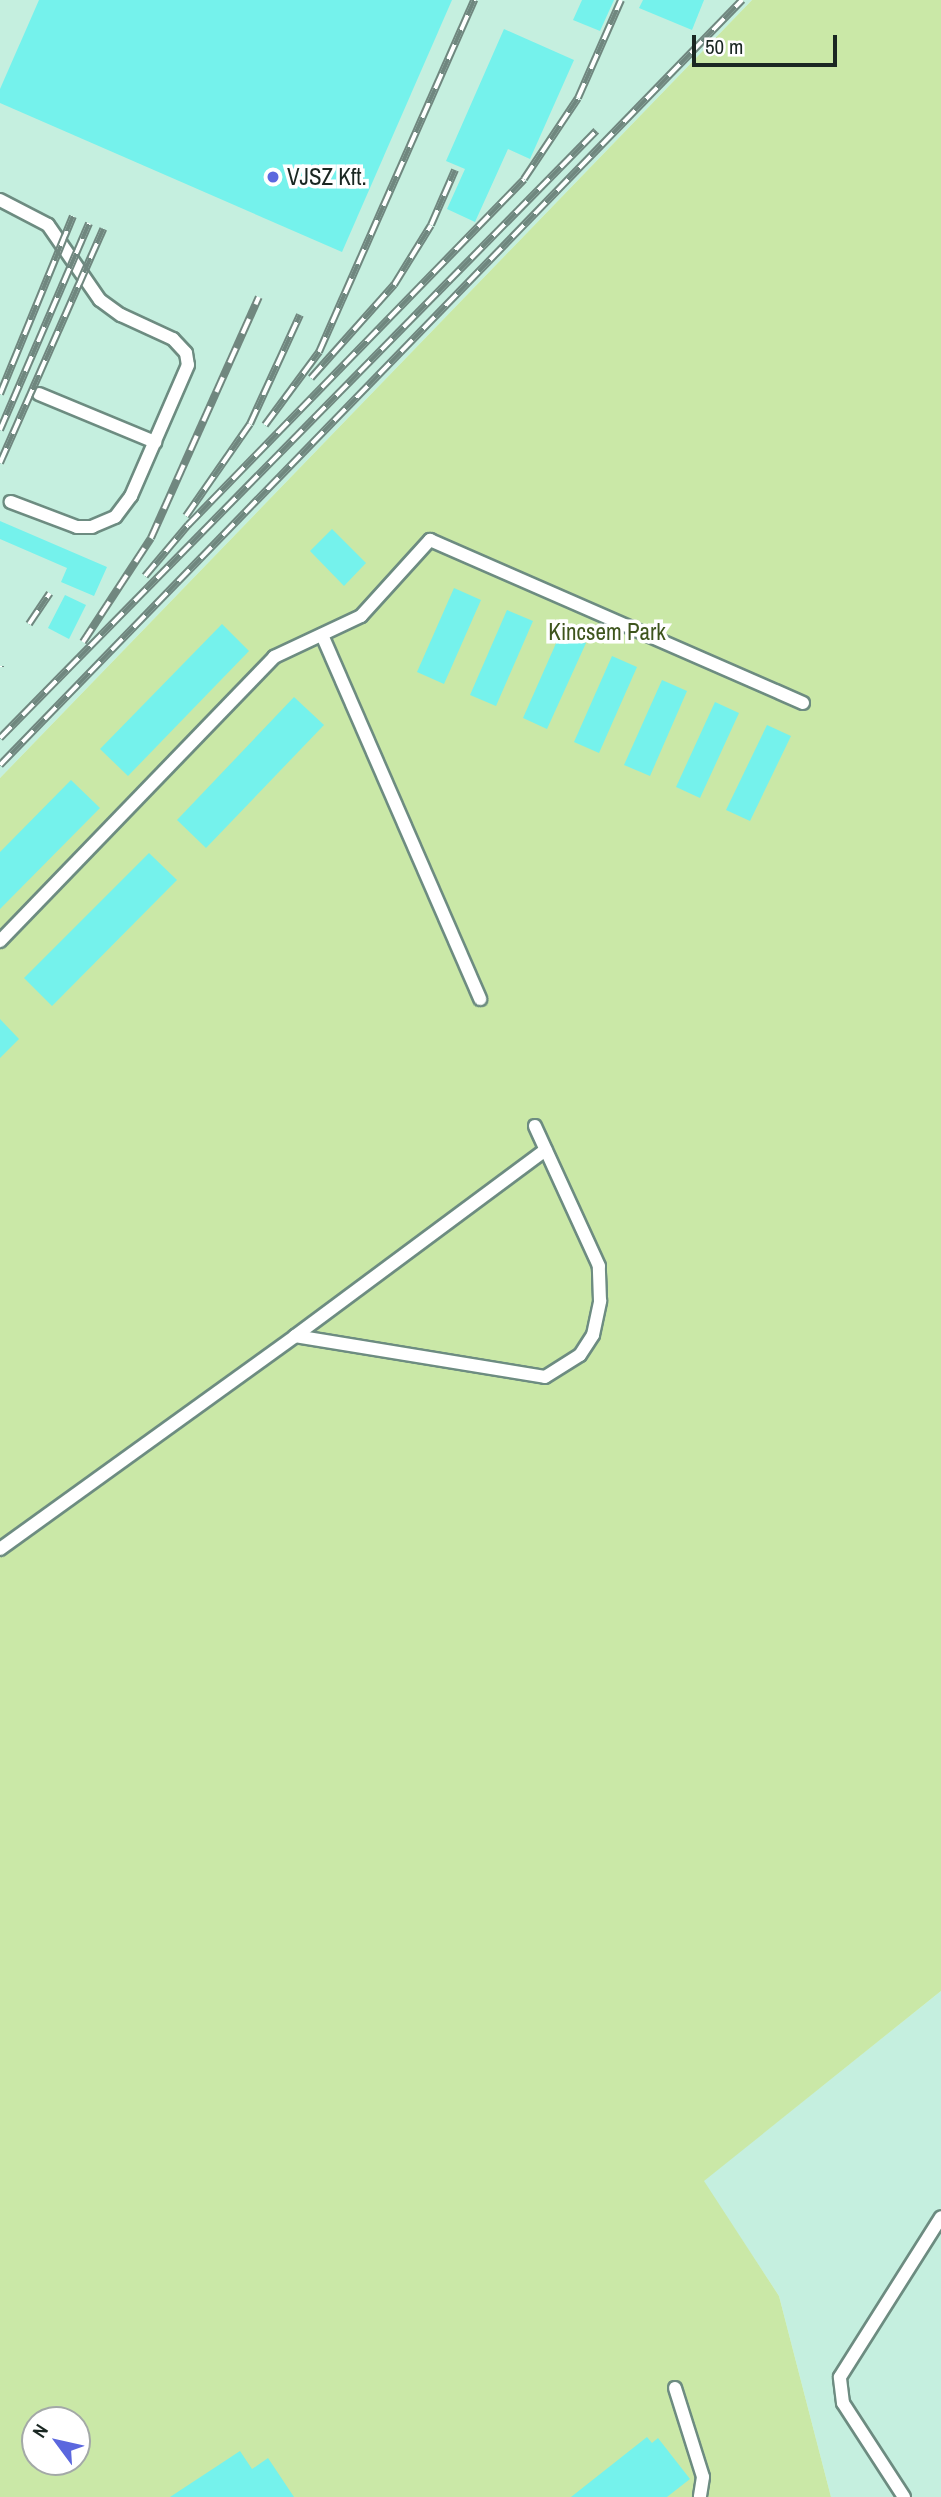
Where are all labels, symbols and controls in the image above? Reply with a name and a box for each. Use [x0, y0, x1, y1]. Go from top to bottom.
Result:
scale bar [696, 21, 841, 65]
text: 50 m [705, 32, 743, 61]
place label: VJSZ Kft. [287, 163, 367, 191]
marker: VJSZ Kft. [265, 169, 281, 185]
park label: Kincsem Park [548, 618, 666, 646]
north arrow [21, 2406, 91, 2476]
text: N [26, 2419, 54, 2442]

